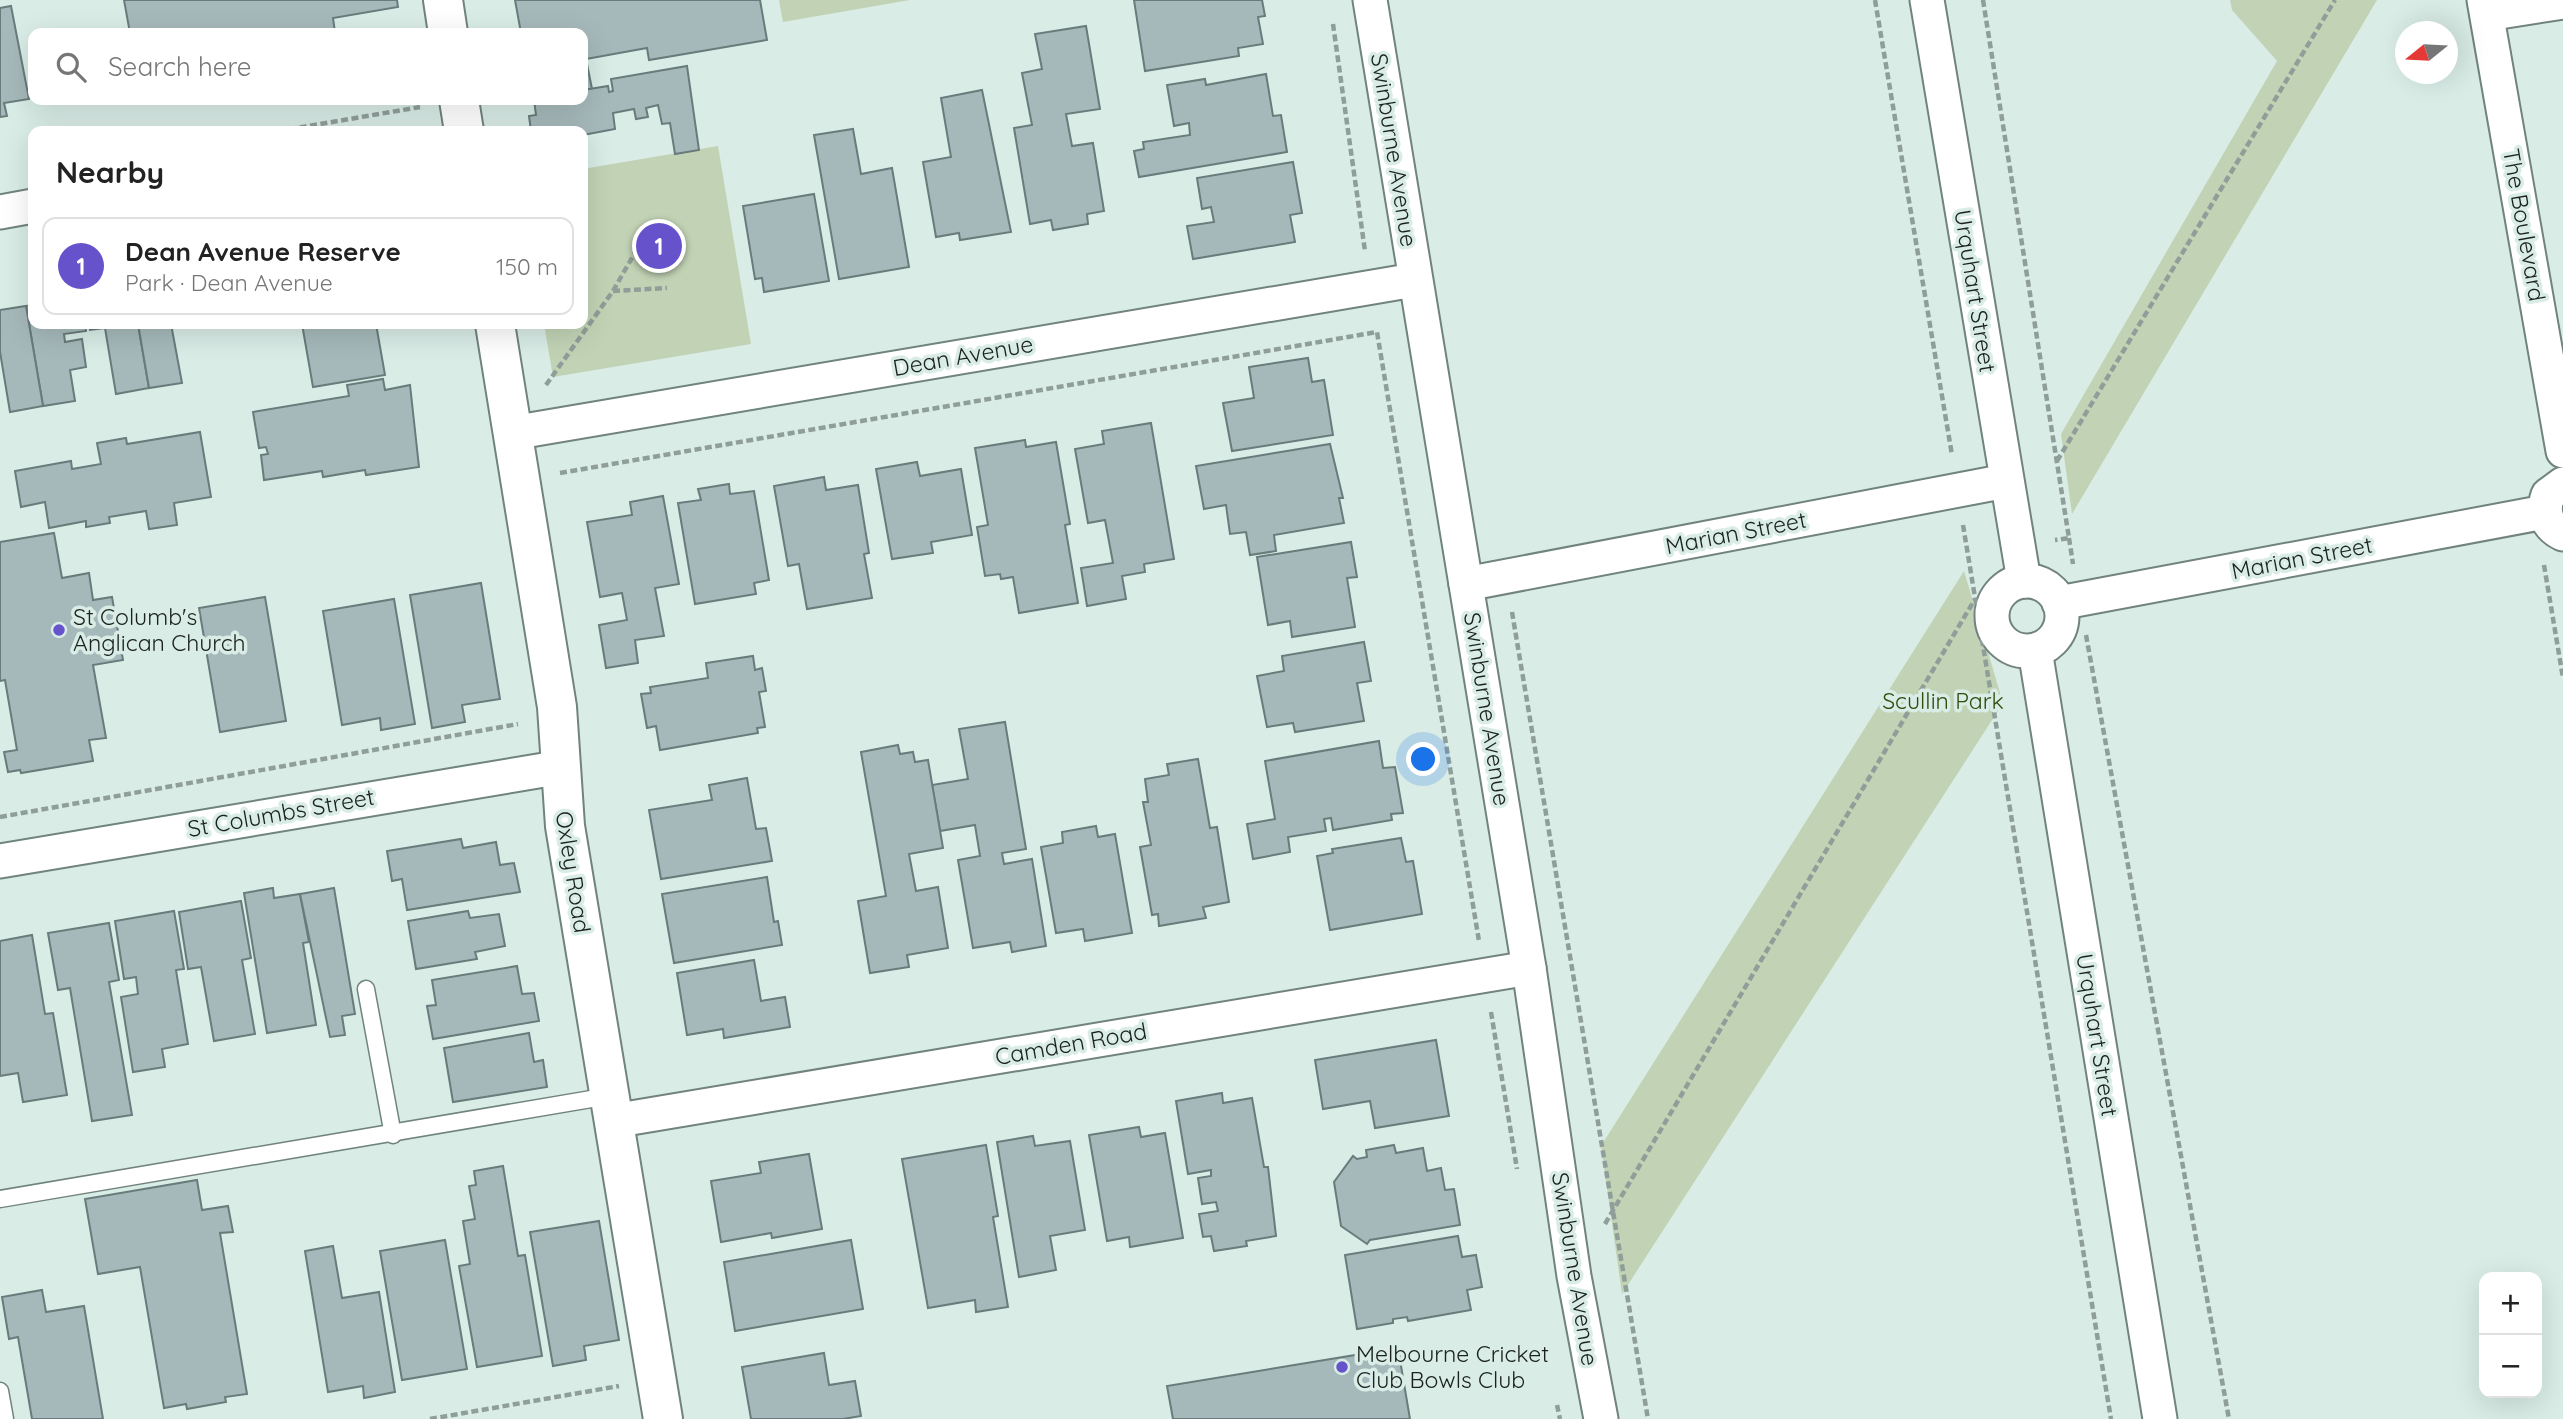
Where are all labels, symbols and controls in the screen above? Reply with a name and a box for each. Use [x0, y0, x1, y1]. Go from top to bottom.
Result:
north arrow [2395, 21, 2458, 84]
search box [28, 28, 588, 105]
icon: search [52, 48, 90, 86]
text: Search here [108, 50, 252, 83]
street label: Swinburne Avenue [1365, 51, 1424, 249]
street label: The Boulevard [2497, 146, 2552, 303]
text: Nearby [56, 153, 164, 191]
street label: Urquhart Street [1948, 207, 2003, 375]
pin: 1 [636, 220, 682, 272]
text: Dean Avenue Reserve [125, 235, 401, 268]
text: 1 [77, 252, 85, 281]
text: 150 m [496, 252, 558, 281]
text: Park · Dean Avenue [125, 268, 333, 297]
street label: Dean Avenue [890, 329, 1035, 382]
street label: Marian Street [1663, 505, 1809, 560]
street label: Marian Street [2229, 530, 2375, 585]
place label: St Columb's Anglican Church [73, 602, 246, 657]
street label: Swinburne Avenue [1458, 610, 1517, 808]
marker: St Columb's Anglican Church [51, 622, 67, 638]
park label: Scullin Park [1882, 686, 2004, 715]
your location [1406, 742, 1440, 776]
street label: St Columbs Street [185, 782, 377, 843]
street label: Oxley Road [550, 809, 597, 935]
street label: Urquhart Street [2070, 951, 2125, 1119]
street label: Camden Road [993, 1016, 1149, 1071]
street label: Swinburne Avenue [1546, 1170, 1605, 1368]
map controls [2479, 1272, 2542, 1398]
button: + [2479, 1272, 2542, 1335]
button: − [2479, 1335, 2542, 1398]
place label: Melbourne Cricket Club Bowls Club [1356, 1339, 1549, 1394]
marker: Melbourne Cricket Club Bowls Club [1334, 1359, 1350, 1375]

